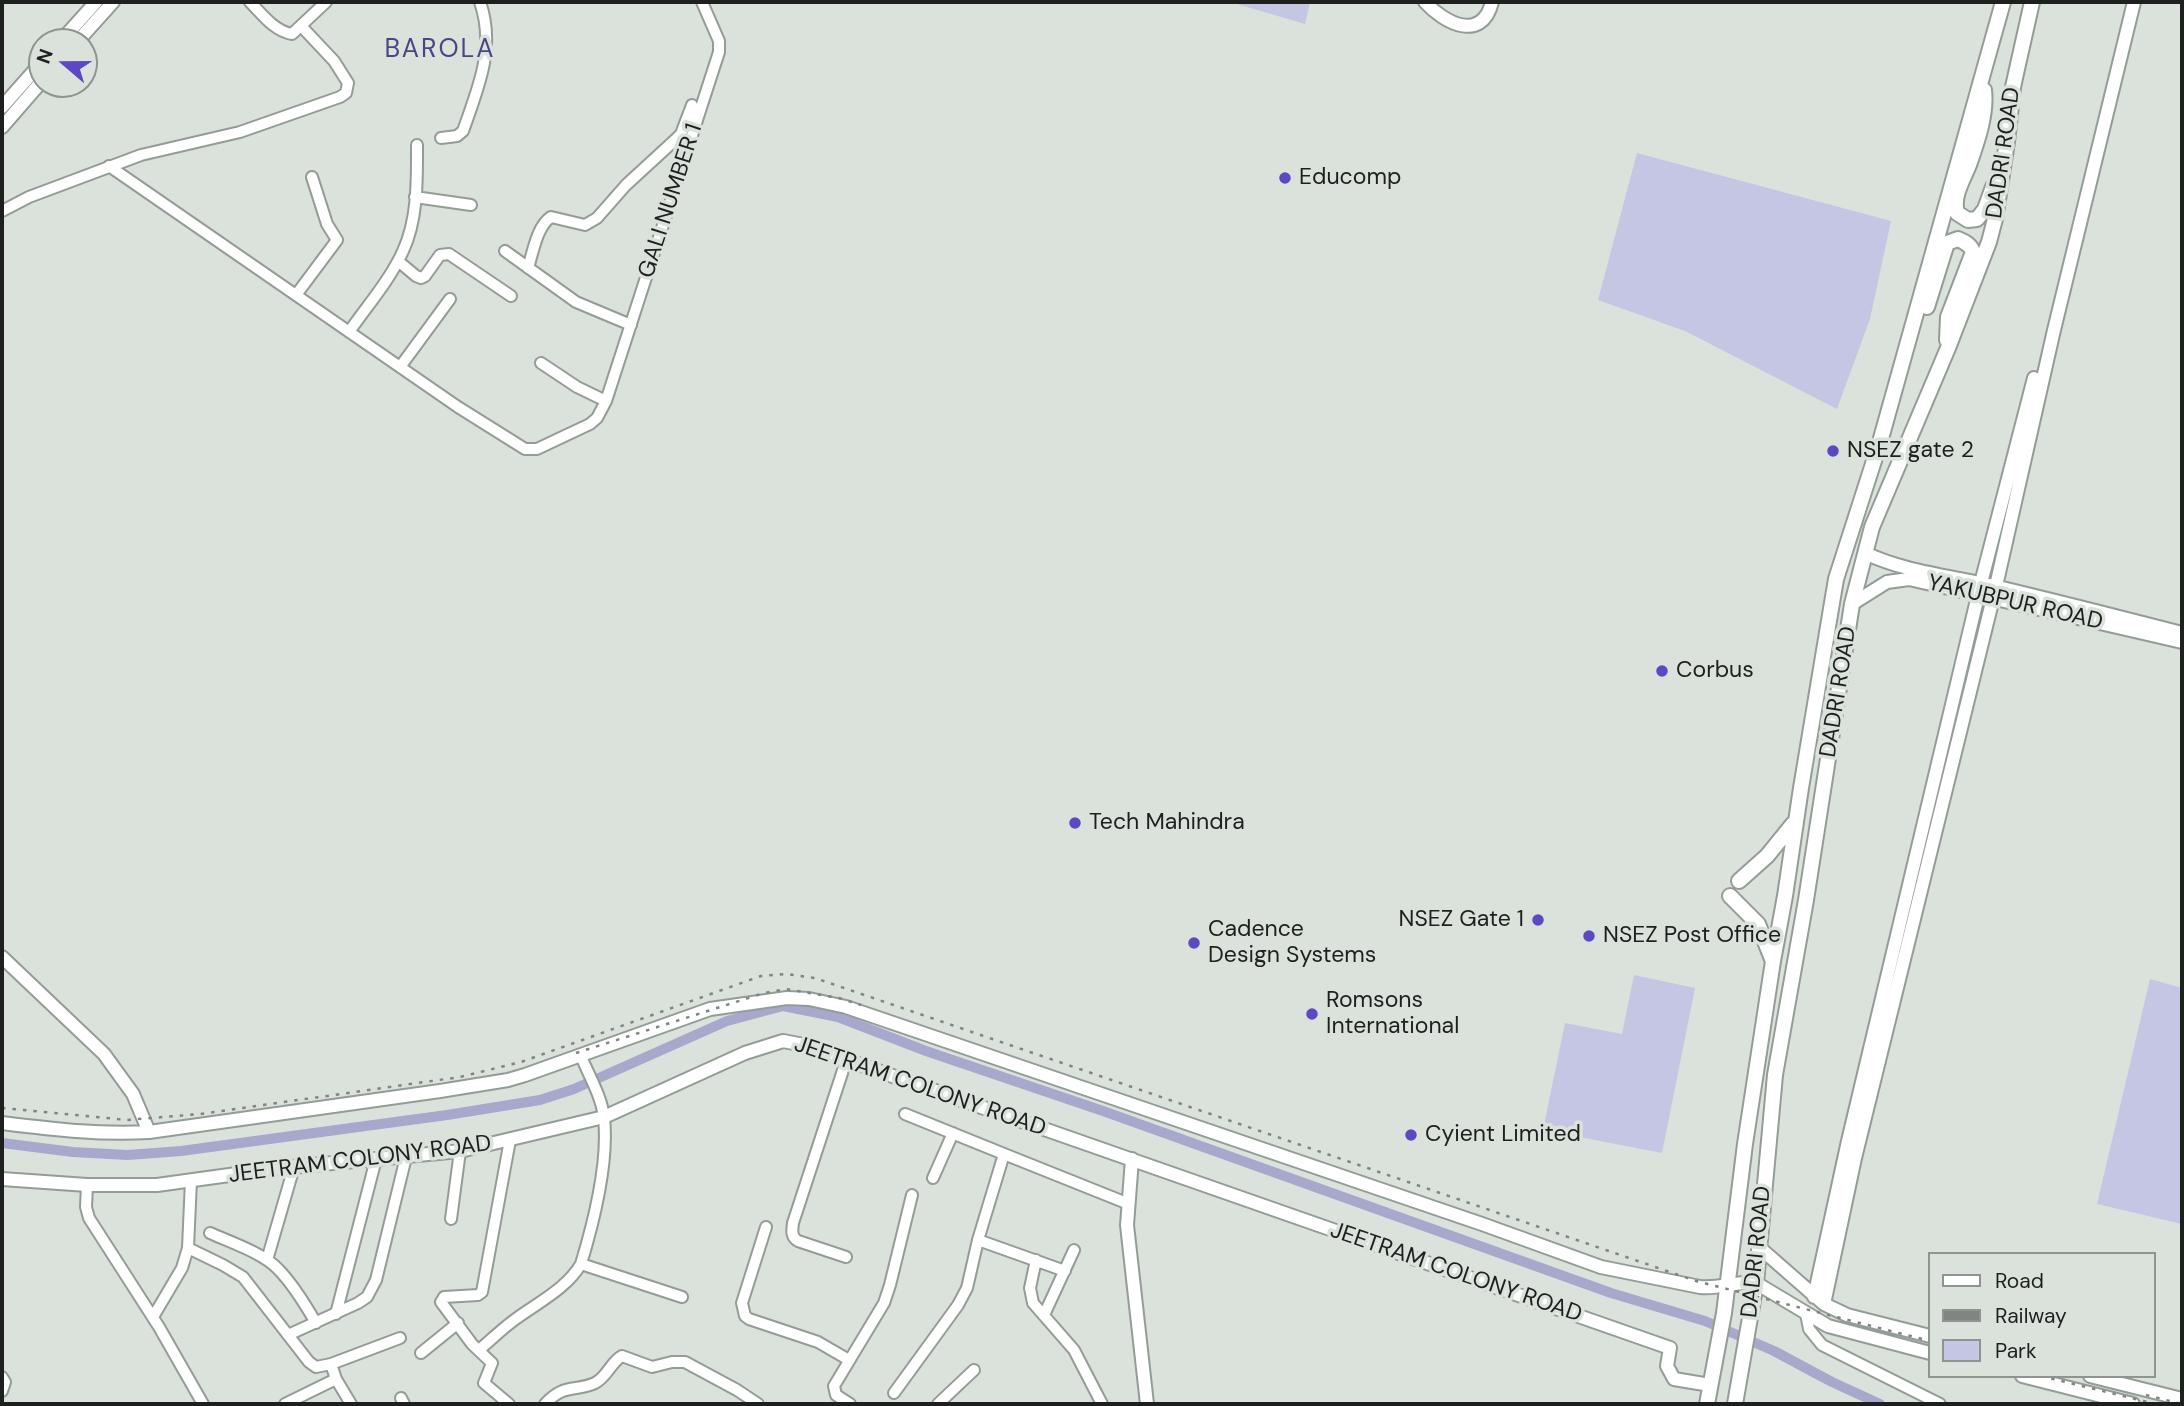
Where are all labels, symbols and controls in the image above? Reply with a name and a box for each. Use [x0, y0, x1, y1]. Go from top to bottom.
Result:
north arrow [28, 28, 98, 98]
district label: BAROLA [385, 34, 495, 66]
text: N [31, 46, 59, 67]
street label: DADRI ROAD [1981, 86, 2027, 220]
street label: GALI NUMBER 1 [633, 120, 709, 282]
place label: Educomp [1299, 164, 1401, 192]
marker: Educomp [1277, 170, 1293, 186]
place label: NSEZ gate 2 [1847, 437, 1974, 465]
marker: NSEZ gate 2 [1825, 443, 1841, 459]
street label: YAKUBPUR ROAD [1925, 569, 2105, 637]
street label: DADRI ROAD [1815, 624, 1863, 760]
place label: Corbus [1676, 657, 1754, 685]
marker: Corbus [1654, 663, 1670, 679]
place label: Tech Mahindra [1089, 809, 1245, 837]
marker: Tech Mahindra [1067, 815, 1083, 831]
place label: NSEZ Gate 1 [1399, 906, 1524, 934]
marker: NSEZ Gate 1 [1530, 912, 1546, 928]
place label: Cadence Design Systems [1208, 916, 1376, 970]
place label: NSEZ Post Office [1603, 922, 1781, 950]
marker: NSEZ Post Office [1581, 928, 1597, 944]
marker: Cadence Design Systems [1186, 935, 1202, 951]
place label: Romsons International [1326, 987, 1459, 1041]
marker: Romsons International [1304, 1006, 1320, 1022]
street label: JEETRAM COLONY ROAD [791, 1031, 1049, 1143]
place label: Cyient Limited [1425, 1121, 1581, 1149]
marker: Cyient Limited [1403, 1127, 1419, 1143]
street label: JEETRAM COLONY ROAD [227, 1130, 493, 1190]
street label: DADRI ROAD [1736, 1185, 1778, 1319]
street label: JEETRAM COLONY ROAD [1327, 1217, 1585, 1329]
legend [1928, 1252, 2156, 1378]
text: Road [1995, 1267, 2044, 1295]
text: Railway [1995, 1302, 2067, 1330]
text: Park [1995, 1337, 2036, 1365]

